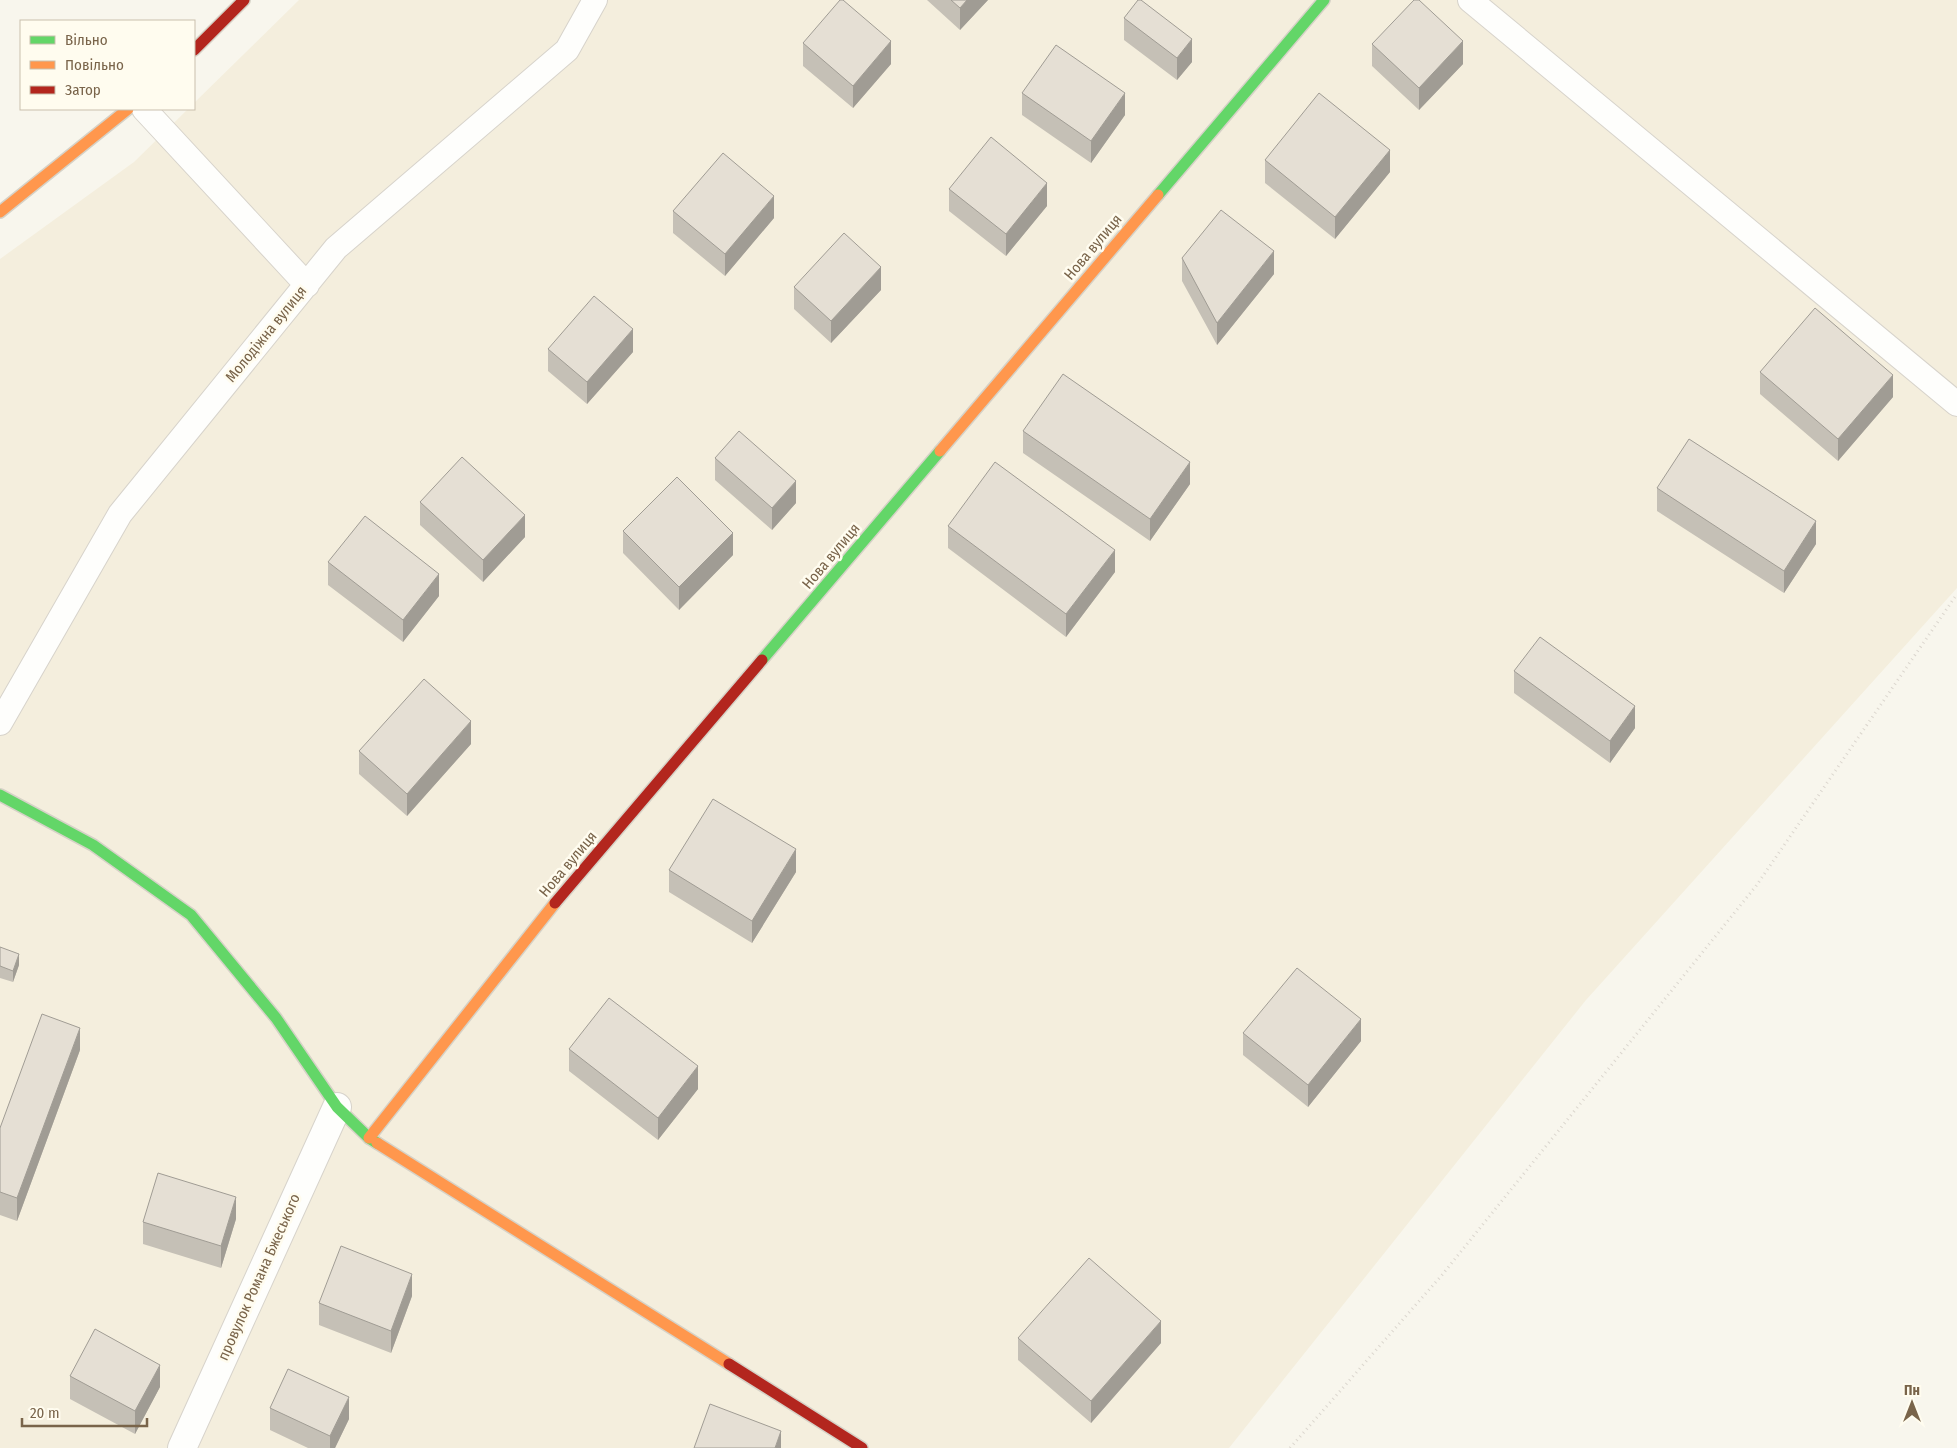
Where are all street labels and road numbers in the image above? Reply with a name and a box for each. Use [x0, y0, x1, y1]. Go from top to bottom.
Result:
street label: Нова вулиця [1060, 210, 1126, 284]
street label: Молодіжна вулиця [222, 282, 310, 386]
street label: Нова вулиця [798, 519, 864, 593]
street label: Нова вулиця [535, 827, 601, 901]
street label: провулок Романа Бжеського [214, 1191, 304, 1363]

